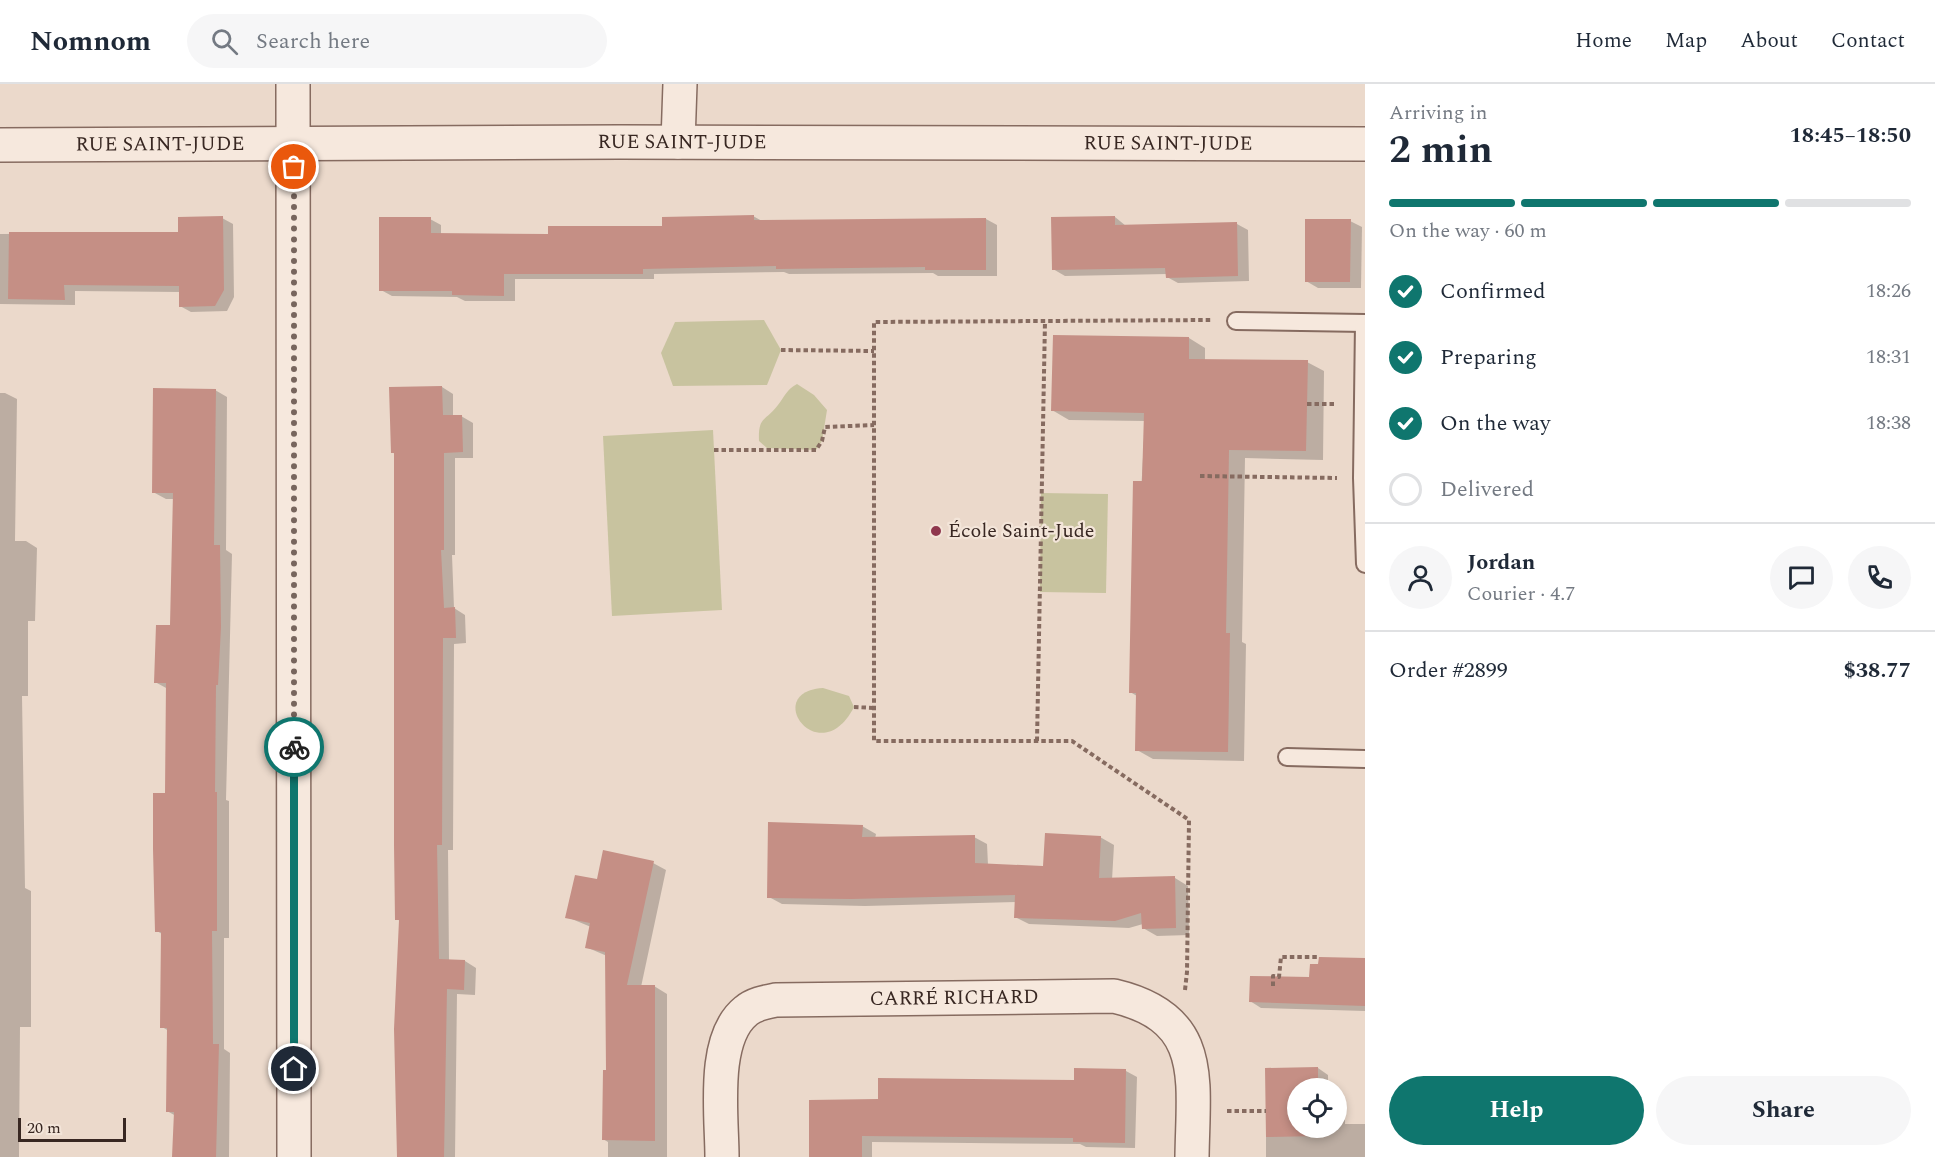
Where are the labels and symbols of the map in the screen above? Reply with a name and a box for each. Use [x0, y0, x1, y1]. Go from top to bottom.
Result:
street label: RUE SAINT-JUDE [597, 127, 767, 157]
street label: RUE SAINT-JUDE [1083, 128, 1253, 159]
street label: RUE SAINT-JUDE [75, 129, 245, 160]
pin [268, 141, 319, 192]
place label: École Saint-Jude [948, 516, 1095, 546]
marker: École Saint-Jude [929, 524, 943, 538]
courier [264, 717, 324, 777]
street label: CARRÉ RICHARD [869, 982, 1039, 1014]
pin [268, 1043, 319, 1094]
scale bar [18, 1115, 126, 1142]

